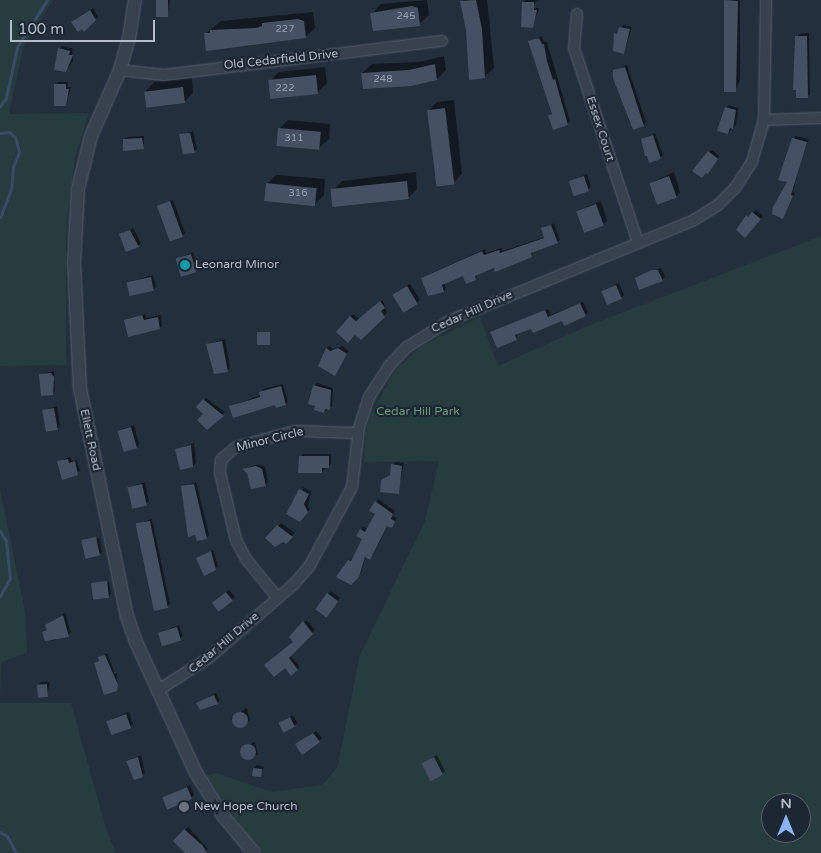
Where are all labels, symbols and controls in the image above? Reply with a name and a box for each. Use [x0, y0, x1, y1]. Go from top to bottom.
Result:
scale bar [12, 10, 158, 42]
house number: 245 [397, 11, 415, 23]
text: 100 m [18, 20, 64, 38]
house number: 227 [276, 24, 294, 36]
street label: Old Cedarfield Drive [223, 47, 339, 73]
house number: 248 [374, 74, 392, 86]
house number: 222 [276, 83, 294, 95]
street label: Essex Court [583, 95, 617, 163]
house number: 311 [285, 133, 303, 145]
house number: 316 [289, 188, 307, 200]
place label: Leonard Minor [195, 258, 279, 272]
marker: Leonard Minor [179, 259, 191, 271]
street label: Cedar Hill Drive [429, 288, 515, 336]
park label: Cedar Hill Park [376, 405, 460, 419]
street label: Ellett Road [76, 408, 104, 472]
street label: Minor Circle [235, 425, 305, 455]
street label: Cedar Hill Drive [186, 609, 262, 677]
north arrow [761, 793, 811, 843]
text: N [780, 795, 792, 812]
place label: New Hope Church [194, 800, 298, 814]
marker: New Hope Church [178, 801, 190, 813]

